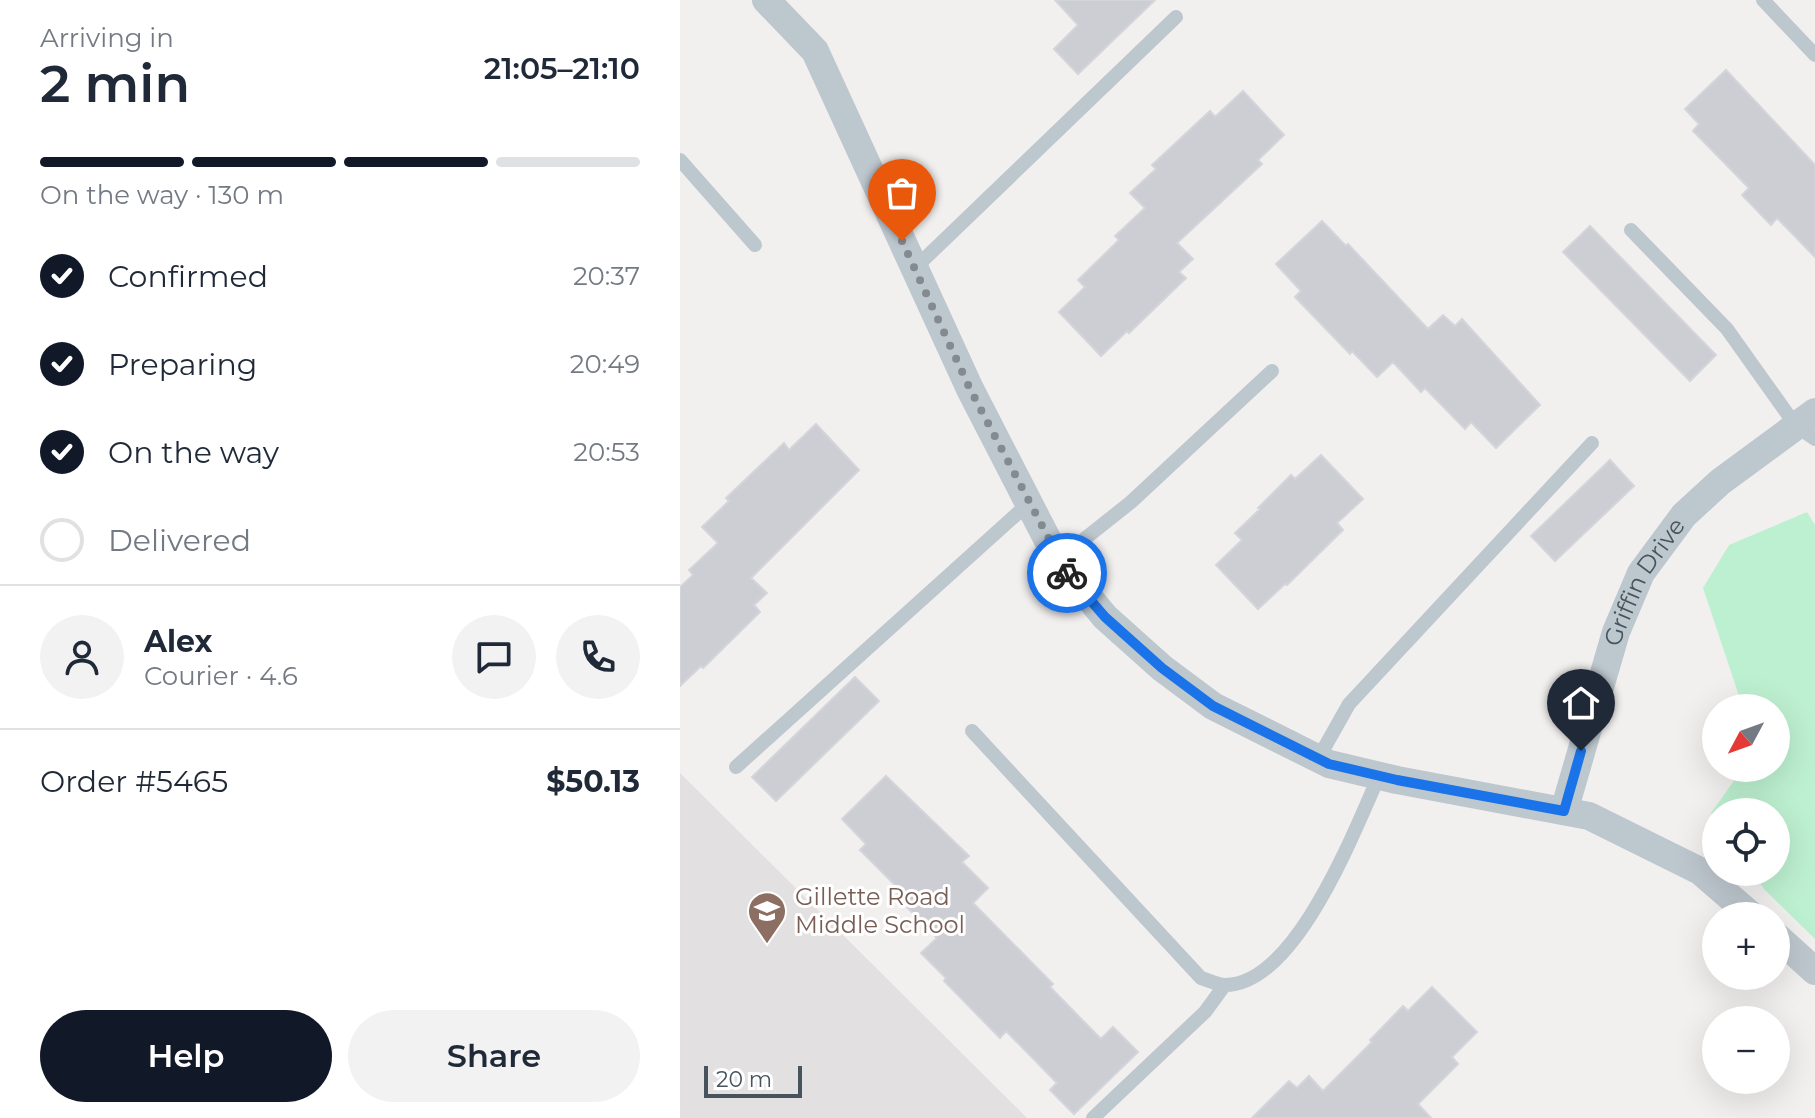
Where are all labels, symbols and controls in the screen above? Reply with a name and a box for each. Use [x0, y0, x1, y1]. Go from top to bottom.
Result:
text: Arriving in [40, 22, 174, 54]
text: 21:05–21:10 [484, 50, 640, 87]
text: 2 min [40, 52, 190, 115]
pin [868, 159, 936, 241]
icon: bag [880, 171, 924, 215]
text: On the way · 130 m [40, 179, 284, 211]
icon: check [40, 254, 84, 298]
text: Confirmed [108, 258, 268, 295]
text: 20:37 [573, 260, 640, 292]
icon: check [40, 342, 84, 386]
text: Preparing [108, 346, 257, 383]
text: 20:49 [570, 348, 640, 380]
icon: check [40, 430, 84, 474]
text: On the way [108, 434, 279, 471]
text: 20:53 [573, 436, 640, 468]
street label: Griffin Drive [1598, 512, 1691, 649]
text: Delivered [108, 522, 251, 559]
courier [1027, 533, 1107, 613]
icon: bike [1045, 551, 1089, 595]
button: person [40, 615, 124, 699]
button: chat [452, 615, 536, 699]
button: phone [556, 615, 640, 699]
text: Alex [144, 623, 212, 660]
text: Courier · 4.6 [144, 660, 298, 692]
pin [1547, 669, 1615, 751]
icon: home [1559, 681, 1603, 725]
north arrow [1702, 694, 1790, 782]
map controls [1702, 694, 1790, 1094]
text: Order #5465 [40, 763, 228, 800]
text: $50.13 [546, 763, 640, 800]
button: locate [1702, 798, 1790, 886]
place label: Gillette Road Middle School [795, 882, 965, 939]
school or university icon: Gillette Road Middle School [746, 890, 788, 945]
button: + [1702, 902, 1790, 990]
button: − [1702, 1006, 1790, 1094]
button: Help [40, 1010, 332, 1102]
button: Share [348, 1010, 640, 1102]
scale bar [704, 1062, 802, 1098]
text: 20 m [716, 1066, 772, 1093]

